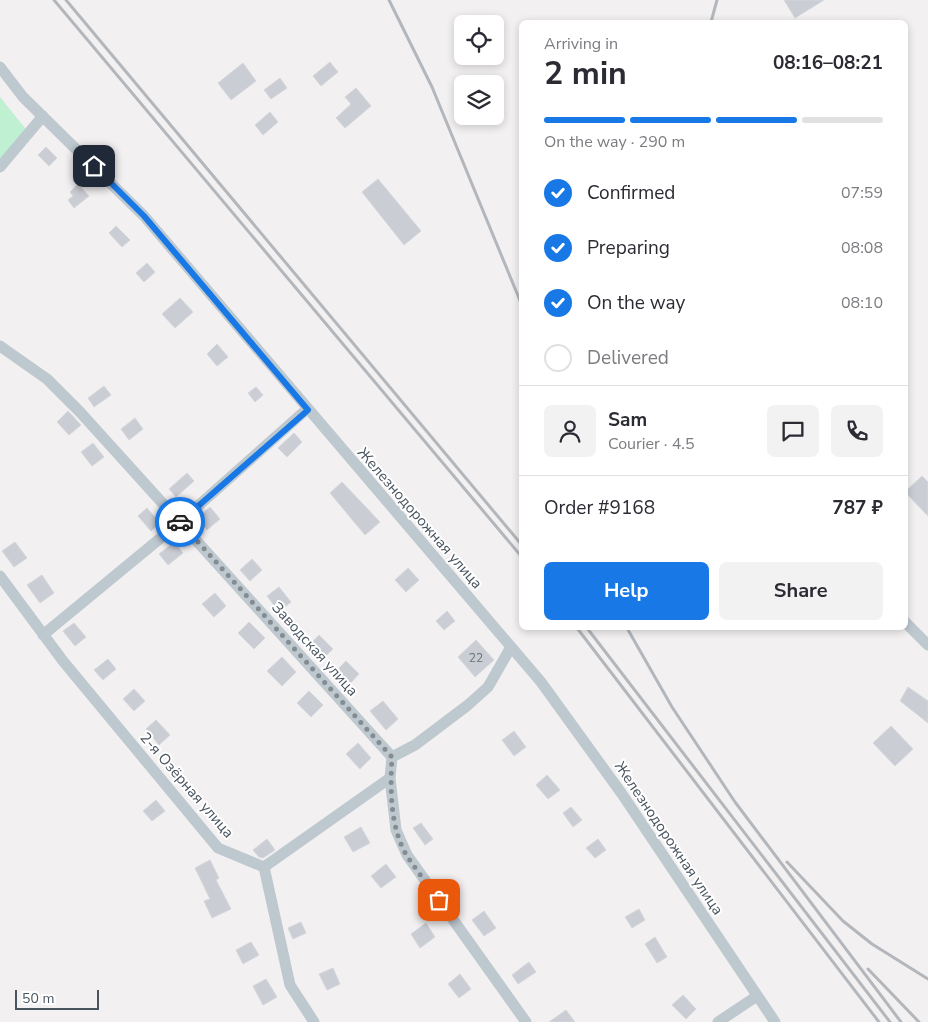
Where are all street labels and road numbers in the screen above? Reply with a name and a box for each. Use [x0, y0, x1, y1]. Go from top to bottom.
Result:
street label: Железнодорожная улица [353, 443, 487, 593]
street label: Заводская улица [267, 598, 363, 700]
street label: 2-я Озёрная улица [136, 728, 238, 842]
street label: Железнодорожная улица [610, 757, 728, 919]

